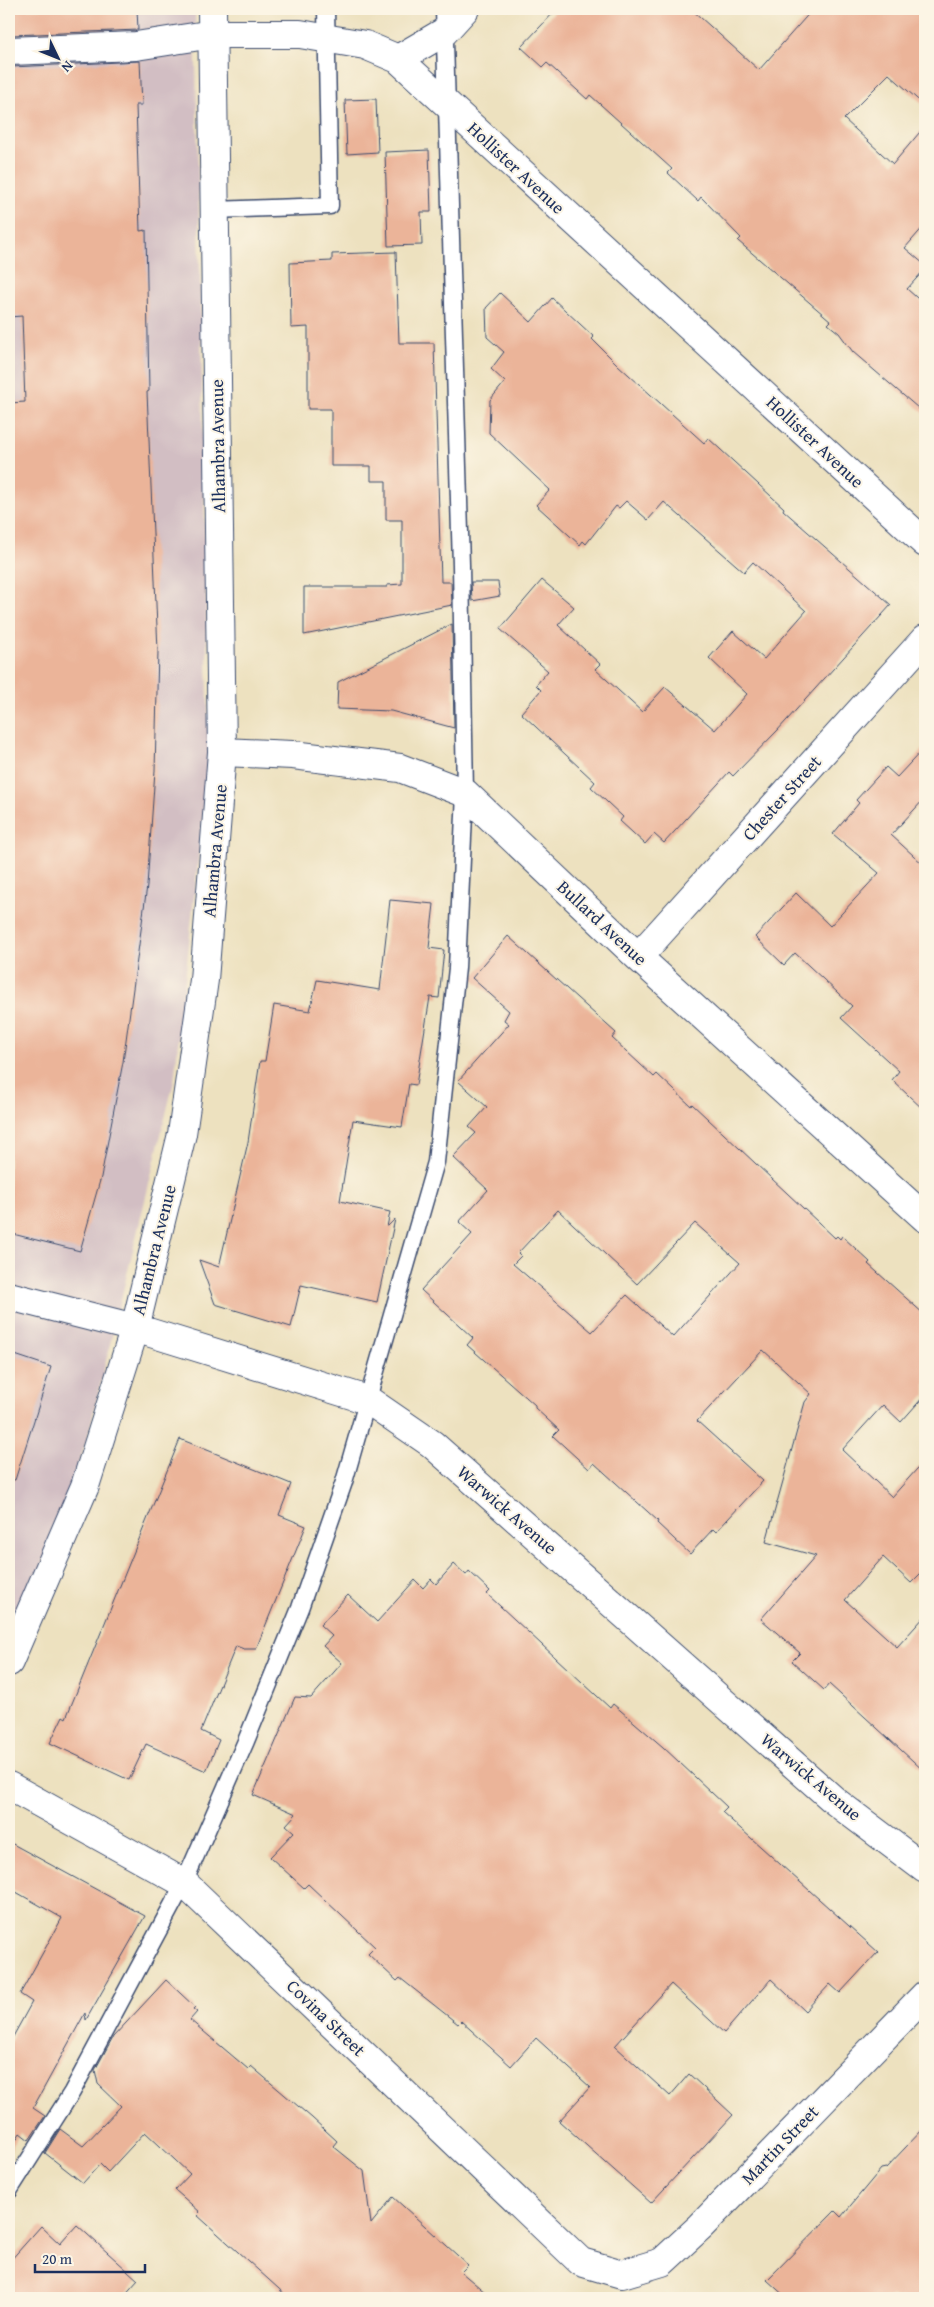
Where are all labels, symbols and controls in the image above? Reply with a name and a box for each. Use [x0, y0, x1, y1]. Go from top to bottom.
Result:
north arrow [32, 32, 82, 82]
text: N [57, 57, 78, 78]
street label: Hollister Avenue [461, 115, 571, 220]
street label: Alhambra Avenue [203, 379, 232, 513]
street label: Hollister Avenue [760, 389, 870, 494]
street label: Chester Street [736, 748, 828, 847]
street label: Alhambra Avenue [195, 783, 234, 919]
street label: Bullard Avenue [551, 874, 653, 972]
street label: Alhambra Avenue [124, 1182, 183, 1318]
street label: Warwick Avenue [451, 1459, 563, 1561]
street label: Warwick Avenue [755, 1726, 868, 1827]
street label: Covina Street [281, 1973, 372, 2063]
street label: Martin Street [735, 2098, 825, 2191]
scale bar [35, 2242, 145, 2274]
text: 20 m [42, 2248, 73, 2269]

